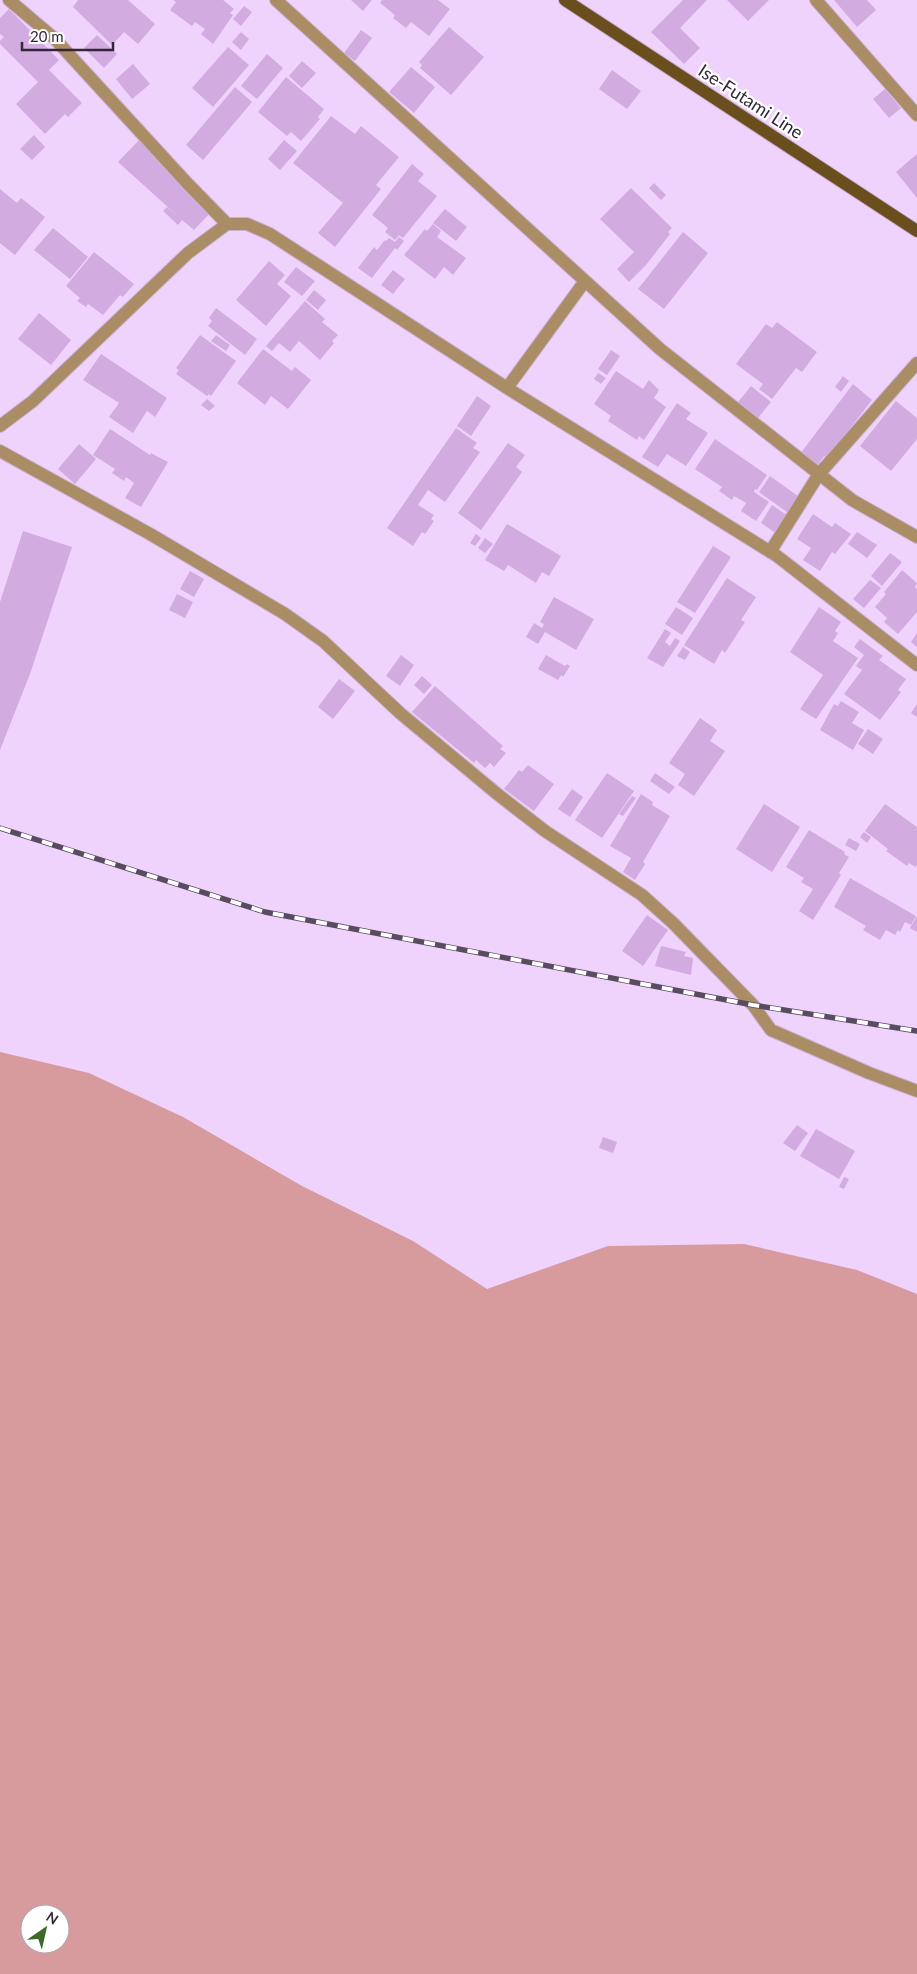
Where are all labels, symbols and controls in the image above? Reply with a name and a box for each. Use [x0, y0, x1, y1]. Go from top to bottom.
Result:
scale bar [22, 20, 114, 52]
text: 20 m [30, 27, 64, 45]
street label: Ise-Futami Line [694, 59, 808, 143]
north arrow [20, 1904, 70, 1954]
text: N [43, 1908, 62, 1928]

